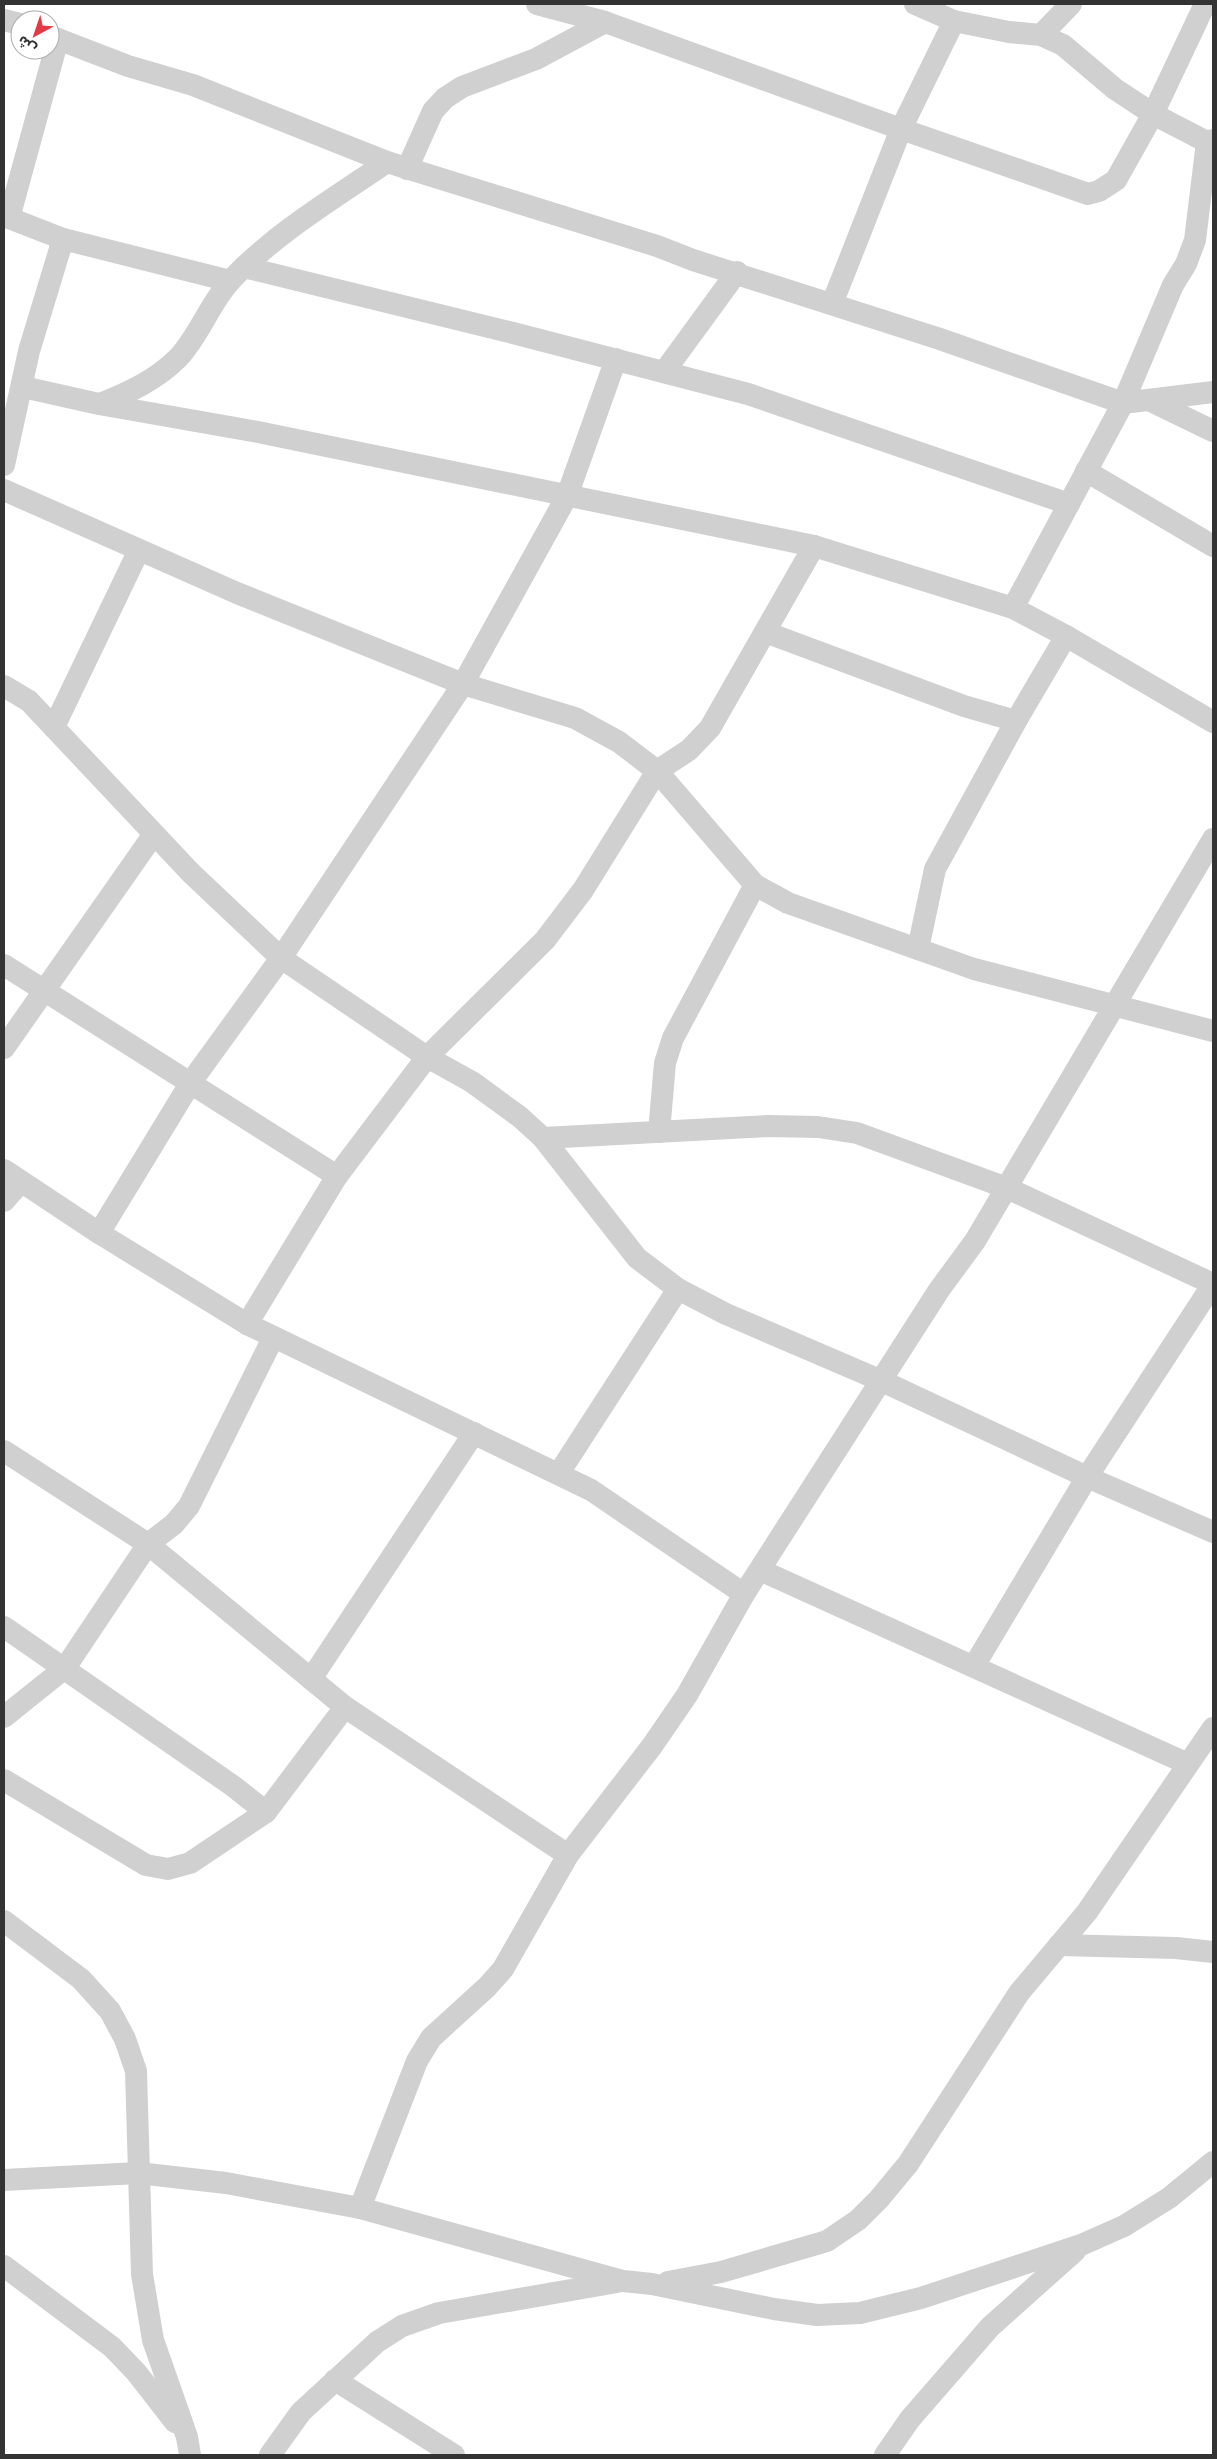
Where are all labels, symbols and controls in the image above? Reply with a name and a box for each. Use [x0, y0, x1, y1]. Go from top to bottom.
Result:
north arrow [10, 10, 60, 60]
text: ش [14, 32, 40, 58]

